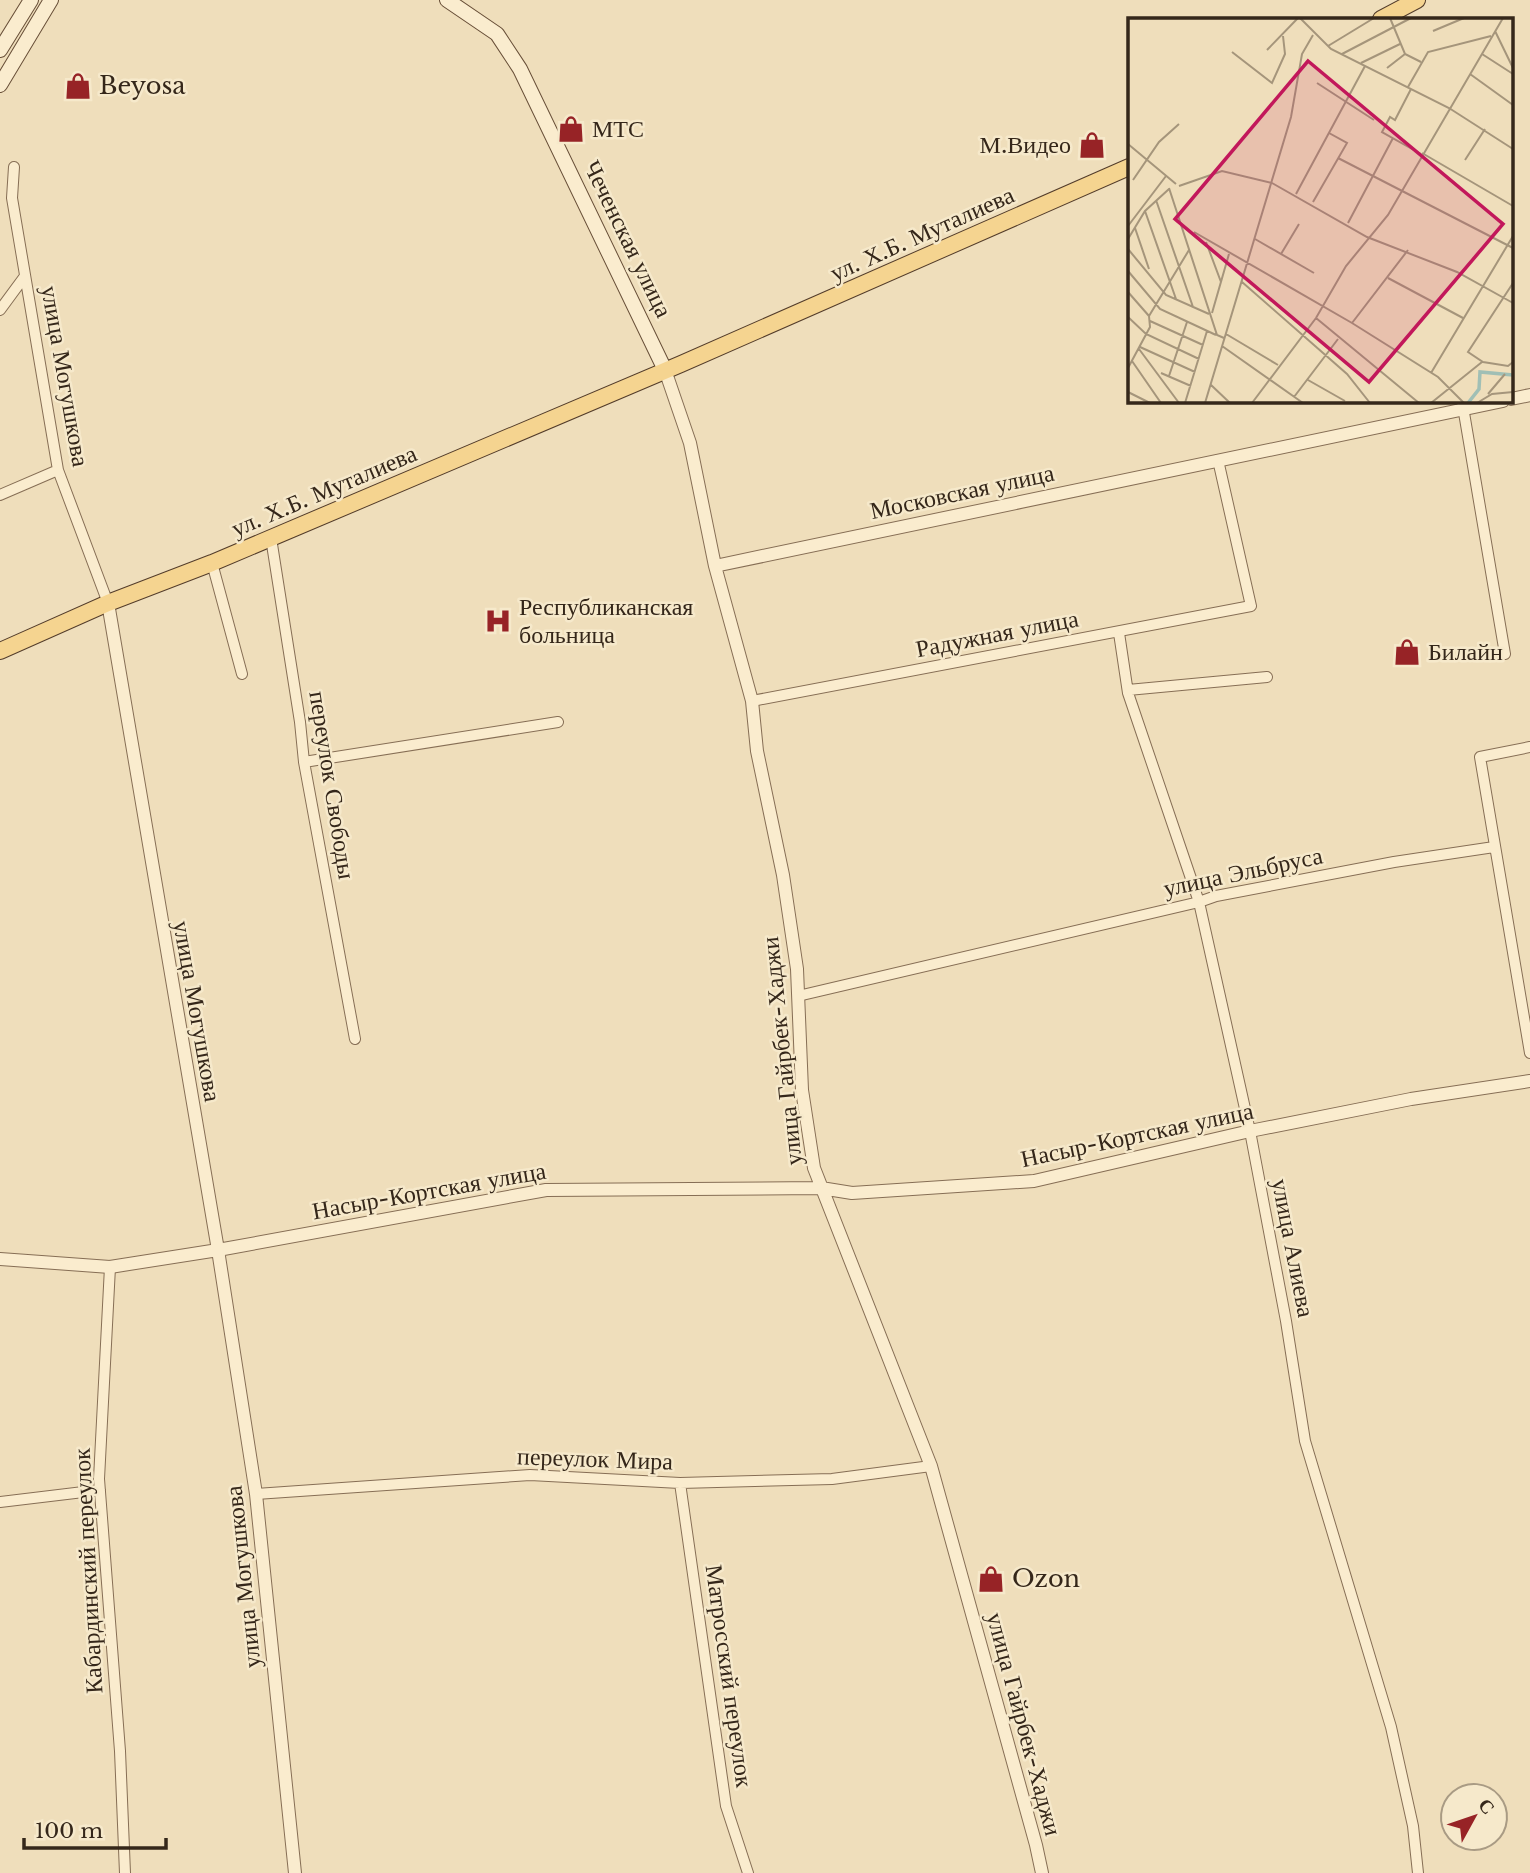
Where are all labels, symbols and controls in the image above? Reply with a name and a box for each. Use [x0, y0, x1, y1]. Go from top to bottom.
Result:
inset map [1128, 18, 1512, 402]
shop icon: Beyosa [63, 71, 93, 101]
place label: Beyosa [99, 71, 186, 100]
shop icon: МТС [556, 114, 586, 144]
place label: МТС [592, 114, 644, 143]
place label: М.Видео [980, 130, 1071, 159]
shop icon: М.Видео [1077, 130, 1107, 160]
street label: Чеченская улица [578, 156, 679, 322]
street label: ул. Х.Б. Муталиева [825, 180, 1019, 287]
street label: улица Могушкова [35, 283, 96, 469]
street label: ул. Х.Б. Муталиева [227, 438, 421, 543]
street label: Московская улица [867, 458, 1057, 525]
place label: Республиканская больница [519, 592, 693, 649]
street label: Радужная улица [913, 603, 1081, 664]
hospital icon: Республиканская больница [483, 606, 513, 636]
shop icon: Билайн [1392, 637, 1422, 667]
place label: Билайн [1428, 637, 1503, 666]
street label: переулок Свободы [303, 689, 362, 881]
street label: улица Эльбруса [1161, 840, 1326, 903]
street label: улица Могушкова [167, 918, 228, 1104]
street label: улица Гайрбек-Хаджи [755, 935, 808, 1167]
street label: Насыр-Кортская улица [1018, 1096, 1256, 1173]
street label: Насыр-Кортская улица [310, 1156, 548, 1225]
street label: улица Алиева [1266, 1176, 1321, 1320]
street label: переулок Мира [517, 1441, 674, 1476]
street label: Кабардинский переулок [67, 1447, 108, 1695]
street label: улица Могушкова [218, 1484, 267, 1670]
street label: Матросский переулок [700, 1563, 760, 1789]
shop icon: Ozon [976, 1564, 1006, 1594]
place label: Ozon [1012, 1564, 1080, 1593]
street label: улица Гайрбек-Хаджи [981, 1609, 1068, 1839]
north arrow [1439, 1782, 1509, 1852]
text: С [1473, 1794, 1500, 1819]
scale bar [24, 1806, 166, 1850]
text: 100 m [35, 1818, 103, 1844]

